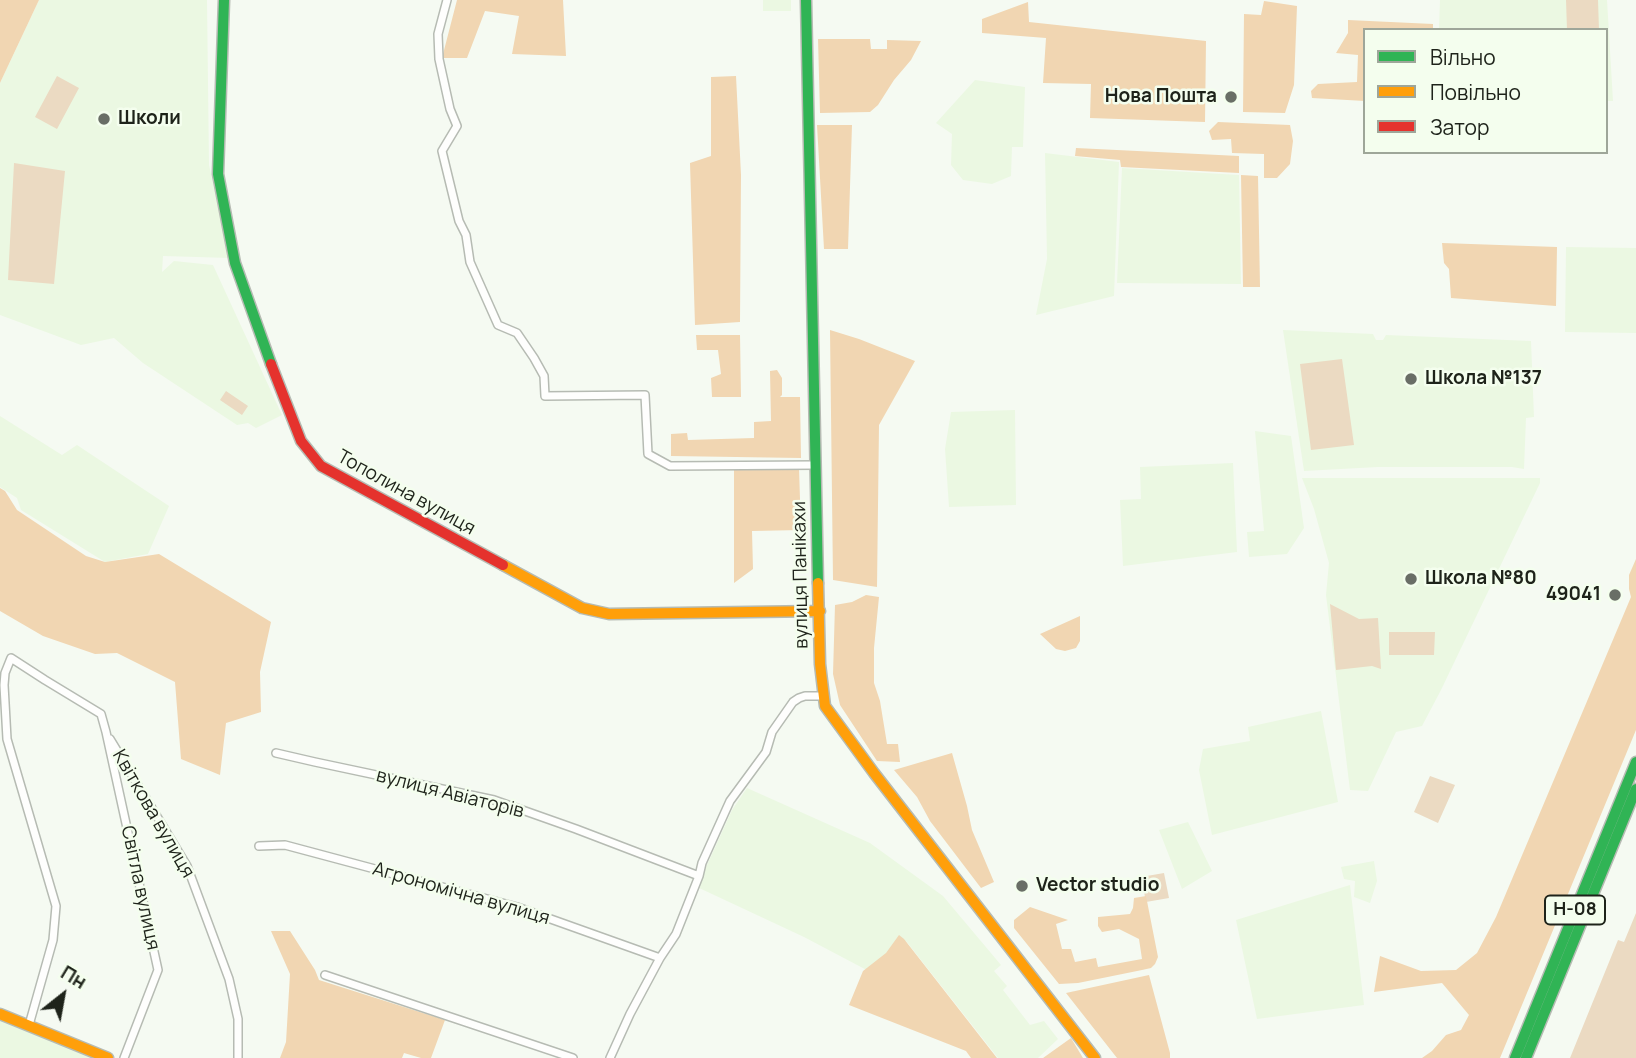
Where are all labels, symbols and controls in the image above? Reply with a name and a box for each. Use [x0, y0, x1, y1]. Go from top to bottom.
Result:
legend [1363, 28, 1608, 154]
text: Вільно [1430, 43, 1496, 71]
text: Повільно [1430, 78, 1521, 106]
place label: Нова Пошта [1105, 86, 1217, 108]
marker: Нова Пошта [1223, 89, 1239, 105]
place label: Школи [118, 108, 181, 130]
marker: Школи [96, 111, 112, 127]
text: Затор [1430, 113, 1489, 141]
place label: Школа №137 [1425, 368, 1542, 390]
marker: Школа №137 [1403, 371, 1419, 387]
street label: Тополина вулиця [333, 446, 479, 540]
street label: вулиця Панікахи [788, 501, 814, 649]
place label: Школа №80 [1425, 568, 1537, 590]
marker: Школа №80 [1403, 571, 1419, 587]
place label: 49041 [1546, 584, 1601, 606]
marker: 49041 [1607, 587, 1623, 603]
street label: Квіткова вулиця [107, 746, 199, 882]
street label: вулиця Авіаторів [374, 765, 526, 823]
street label: Світла вулиця [116, 824, 164, 952]
street label: Агрономічна вулиця [370, 858, 552, 930]
place label: Vector studio [1036, 875, 1159, 897]
marker: Vector studio [1014, 878, 1030, 894]
road number: Н-08 [1545, 896, 1605, 925]
text: Пн [56, 959, 91, 995]
north arrow [28, 960, 98, 1030]

